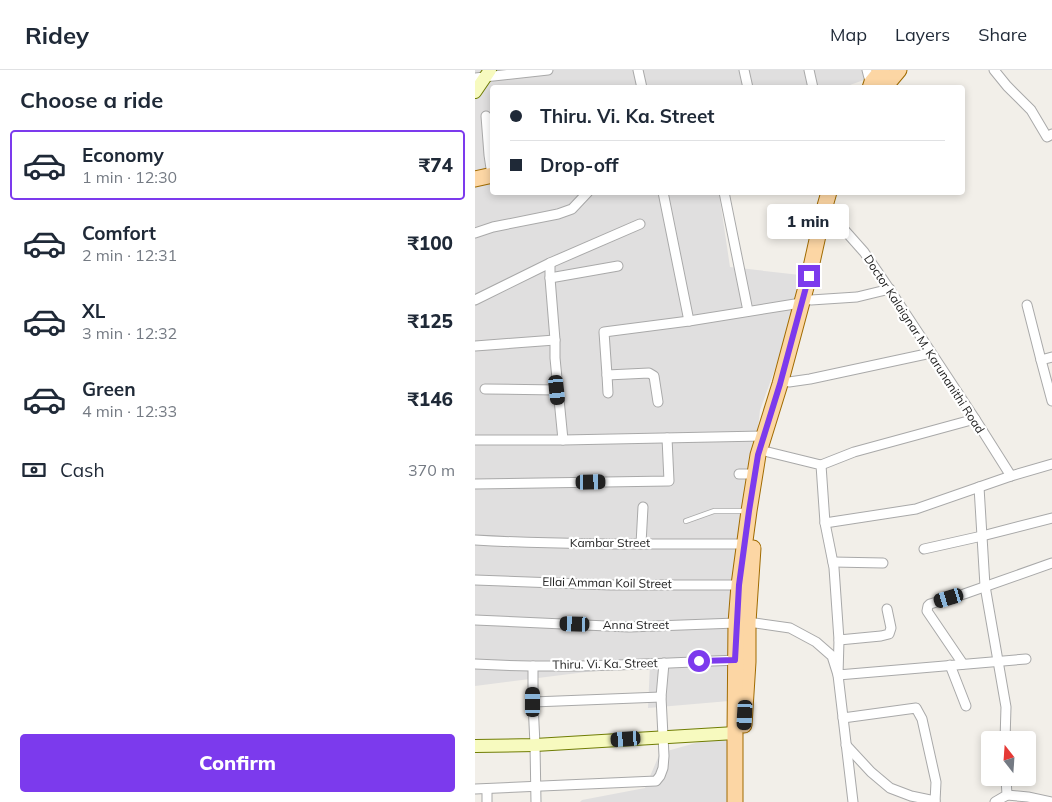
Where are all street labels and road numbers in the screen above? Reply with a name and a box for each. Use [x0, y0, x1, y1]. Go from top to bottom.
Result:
street label: Doctor Kalaignar M. Karunanithi Road [861, 252, 988, 436]
street label: Kambar Street [570, 535, 650, 550]
street label: Ellai Amman Koil Street [542, 574, 672, 591]
street label: Anna Street [603, 617, 669, 632]
street label: Thiru. Vi. Ka. Street [552, 655, 658, 672]

